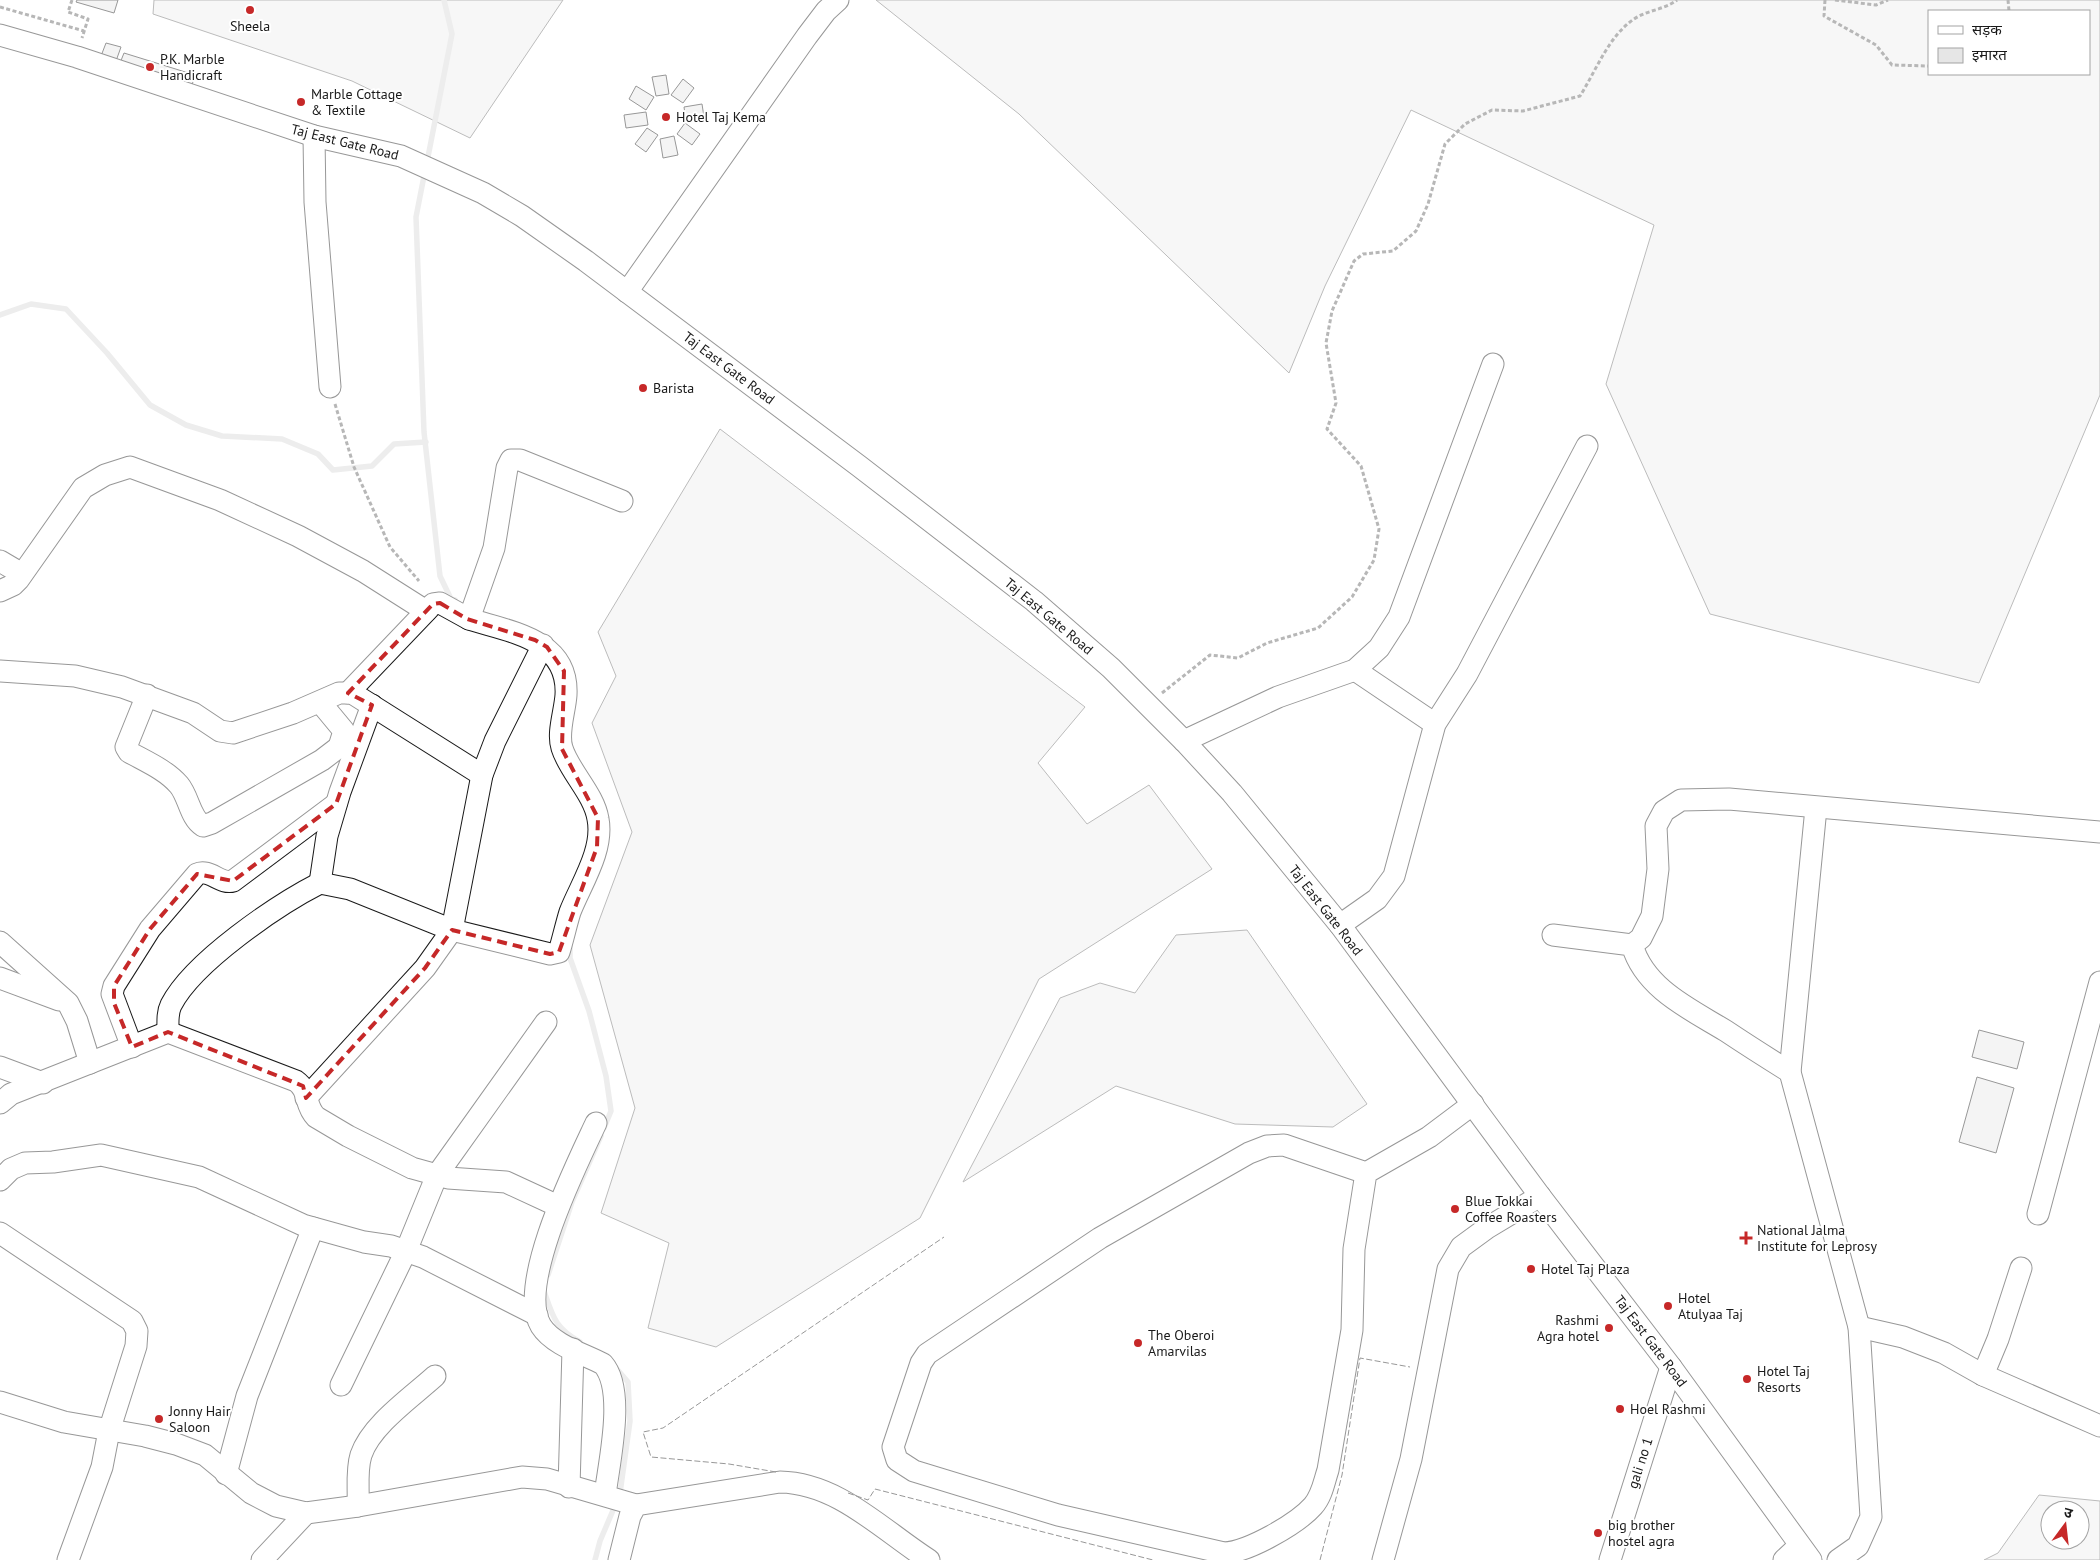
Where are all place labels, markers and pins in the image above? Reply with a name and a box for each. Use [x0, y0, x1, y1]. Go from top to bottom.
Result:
marker: Sheela [244, 4, 256, 16]
place label: Sheela [230, 17, 270, 35]
place label: P.K. Marble Handicraft [160, 50, 225, 84]
marker: P.K. Marble Handicraft [144, 61, 156, 73]
place label: Marble Cottage & Textile [311, 85, 402, 119]
marker: Marble Cottage & Textile [295, 96, 307, 108]
place label: Hotel Taj Kema [676, 108, 766, 126]
marker: Hotel Taj Kema [660, 111, 672, 123]
place label: Barista [653, 379, 694, 397]
marker: Barista [637, 382, 649, 394]
place label: Blue Tokkai Coffee Roasters [1465, 1192, 1557, 1226]
marker: Blue Tokkai Coffee Roasters [1449, 1203, 1461, 1215]
place label: National Jalma Institute for Leprosy [1757, 1221, 1877, 1255]
marker: National Jalma Institute for Leprosy [1739, 1231, 1753, 1245]
place label: Hotel Taj Plaza [1541, 1260, 1630, 1278]
marker: Hotel Taj Plaza [1525, 1263, 1537, 1275]
place label: Hotel Atulyaa Taj [1678, 1289, 1743, 1323]
marker: Hotel Atulyaa Taj [1662, 1300, 1674, 1312]
place label: Rashmi Agra hotel [1537, 1311, 1599, 1345]
marker: Rashmi Agra hotel [1603, 1322, 1615, 1334]
place label: The Oberoi Amarvilas [1148, 1326, 1215, 1360]
marker: The Oberoi Amarvilas [1132, 1337, 1144, 1349]
place label: Hotel Taj Resorts [1757, 1362, 1810, 1396]
marker: Hotel Taj Resorts [1741, 1373, 1753, 1385]
place label: Hoel Rashmi [1630, 1400, 1706, 1418]
place label: Jonny Hair Saloon [168, 1402, 231, 1436]
marker: Hoel Rashmi [1614, 1403, 1626, 1415]
marker: Jonny Hair Saloon [153, 1413, 165, 1425]
place label: big brother hostel agra [1608, 1516, 1675, 1550]
marker: big brother hostel agra [1592, 1527, 1604, 1539]

